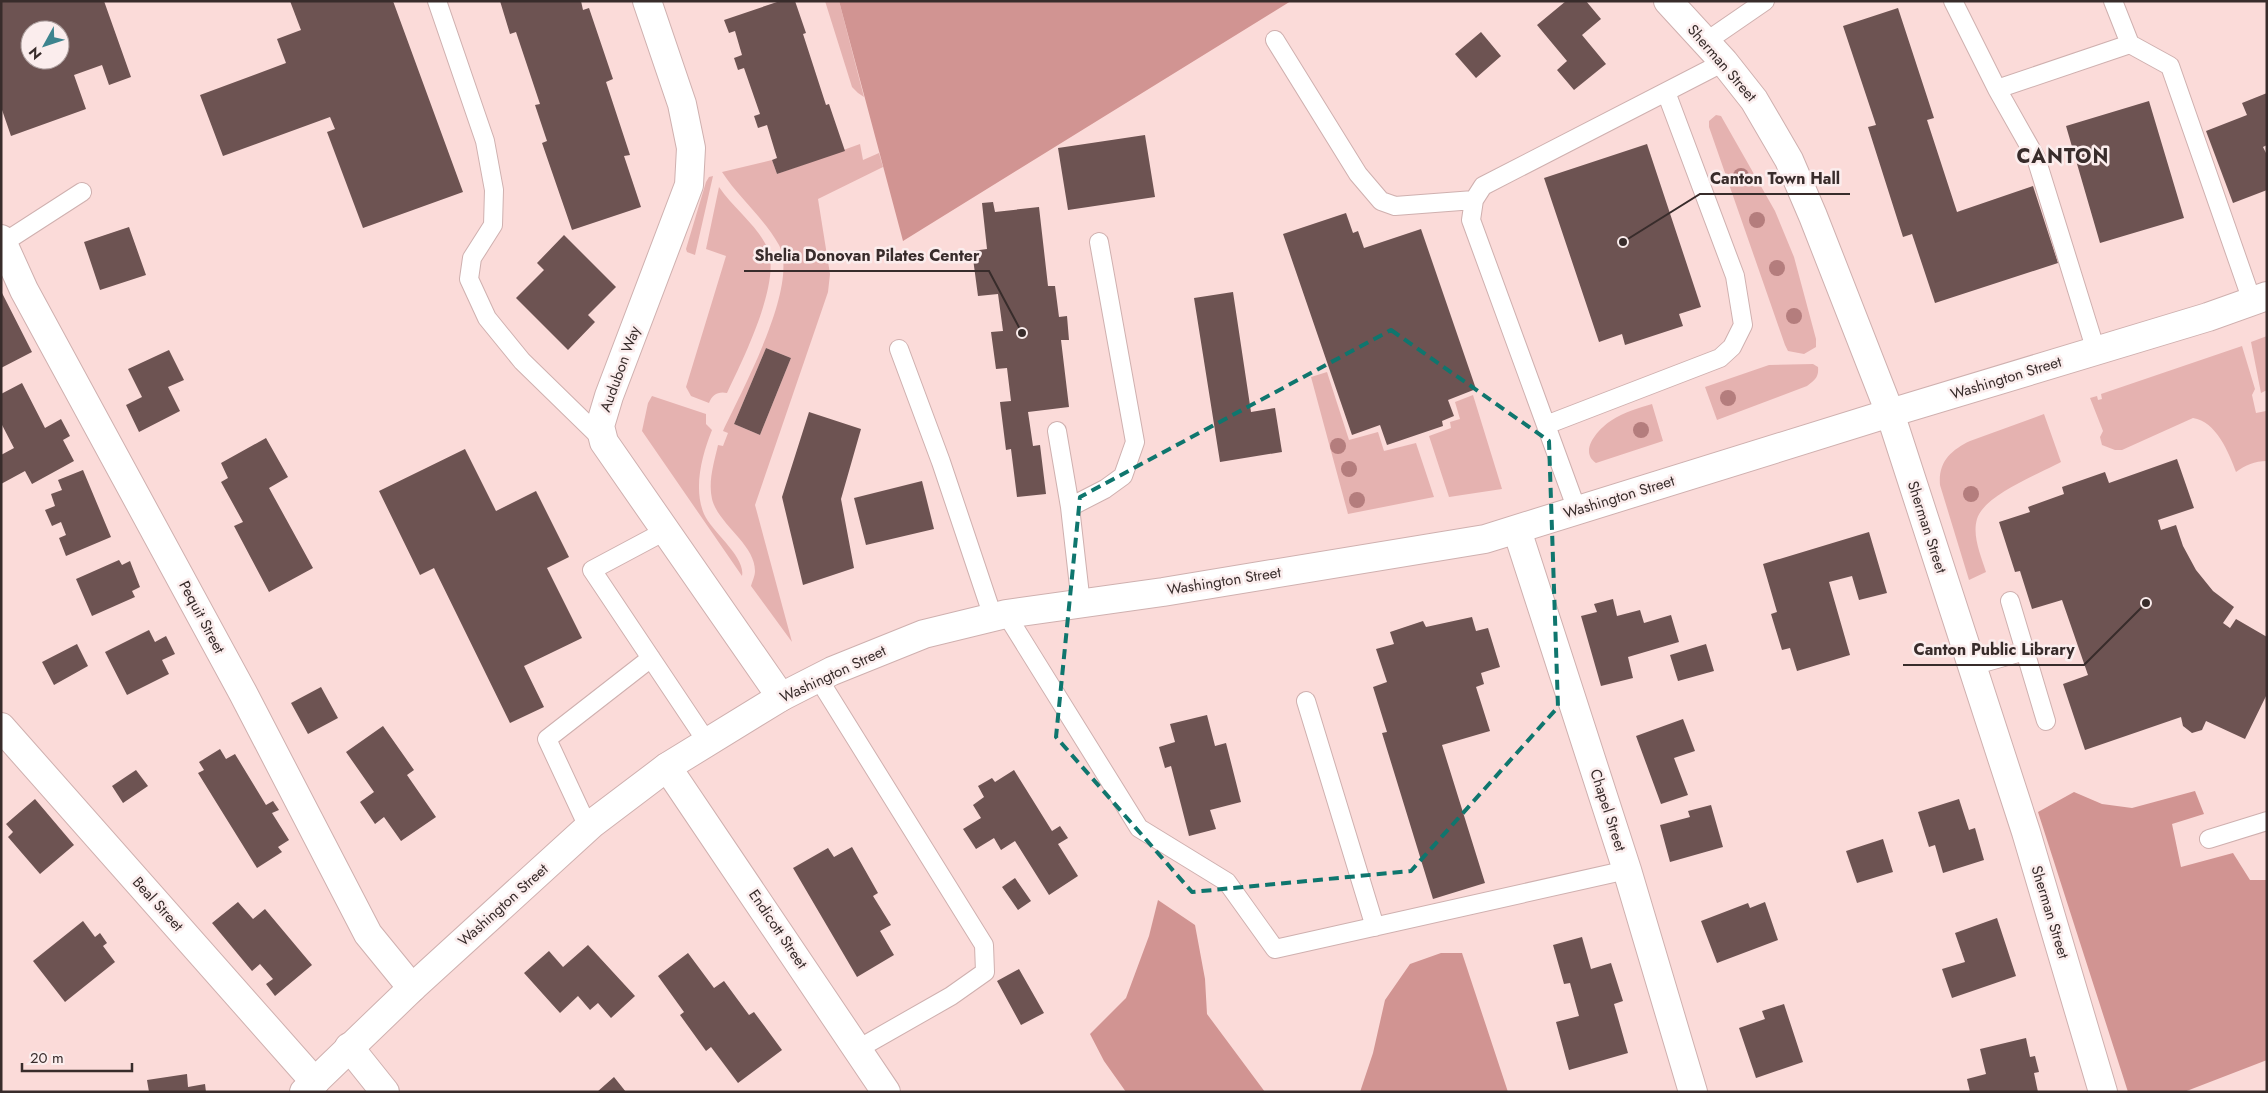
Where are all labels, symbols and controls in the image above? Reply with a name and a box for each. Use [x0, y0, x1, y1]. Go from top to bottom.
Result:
north arrow [20, 20, 70, 70]
street label: Sherman Street [1682, 20, 1762, 107]
text: N [24, 43, 46, 64]
district label: CANTON [2017, 142, 2109, 171]
callout: Canton Town Hall [1700, 163, 1850, 194]
text: Canton Town Hall [1710, 167, 1840, 190]
callout: Shelia Donovan Pilates Center [744, 240, 989, 271]
text: Shelia Donovan Pilates Center [754, 244, 980, 267]
street label: Audubon Way [594, 323, 646, 415]
street label: Washington Street [1948, 351, 2064, 405]
street label: Washington Street [1561, 470, 1677, 524]
street label: Sherman Street [1902, 478, 1952, 576]
street label: Washington Street [1166, 561, 1283, 601]
street label: Pequit Street [174, 577, 231, 658]
callout: Canton Public Library [1903, 634, 2084, 665]
text: Canton Public Library [1913, 638, 2075, 661]
street label: Washington Street [776, 640, 890, 708]
street label: Chapel Street [1584, 766, 1632, 854]
street label: Washington Street [453, 858, 553, 952]
street label: Sherman Street [2025, 863, 2075, 962]
street label: Beal Street [127, 872, 189, 937]
street label: Endicott Street [743, 885, 813, 973]
scale bar [22, 1040, 132, 1072]
text: 20 m [30, 1047, 64, 1069]

